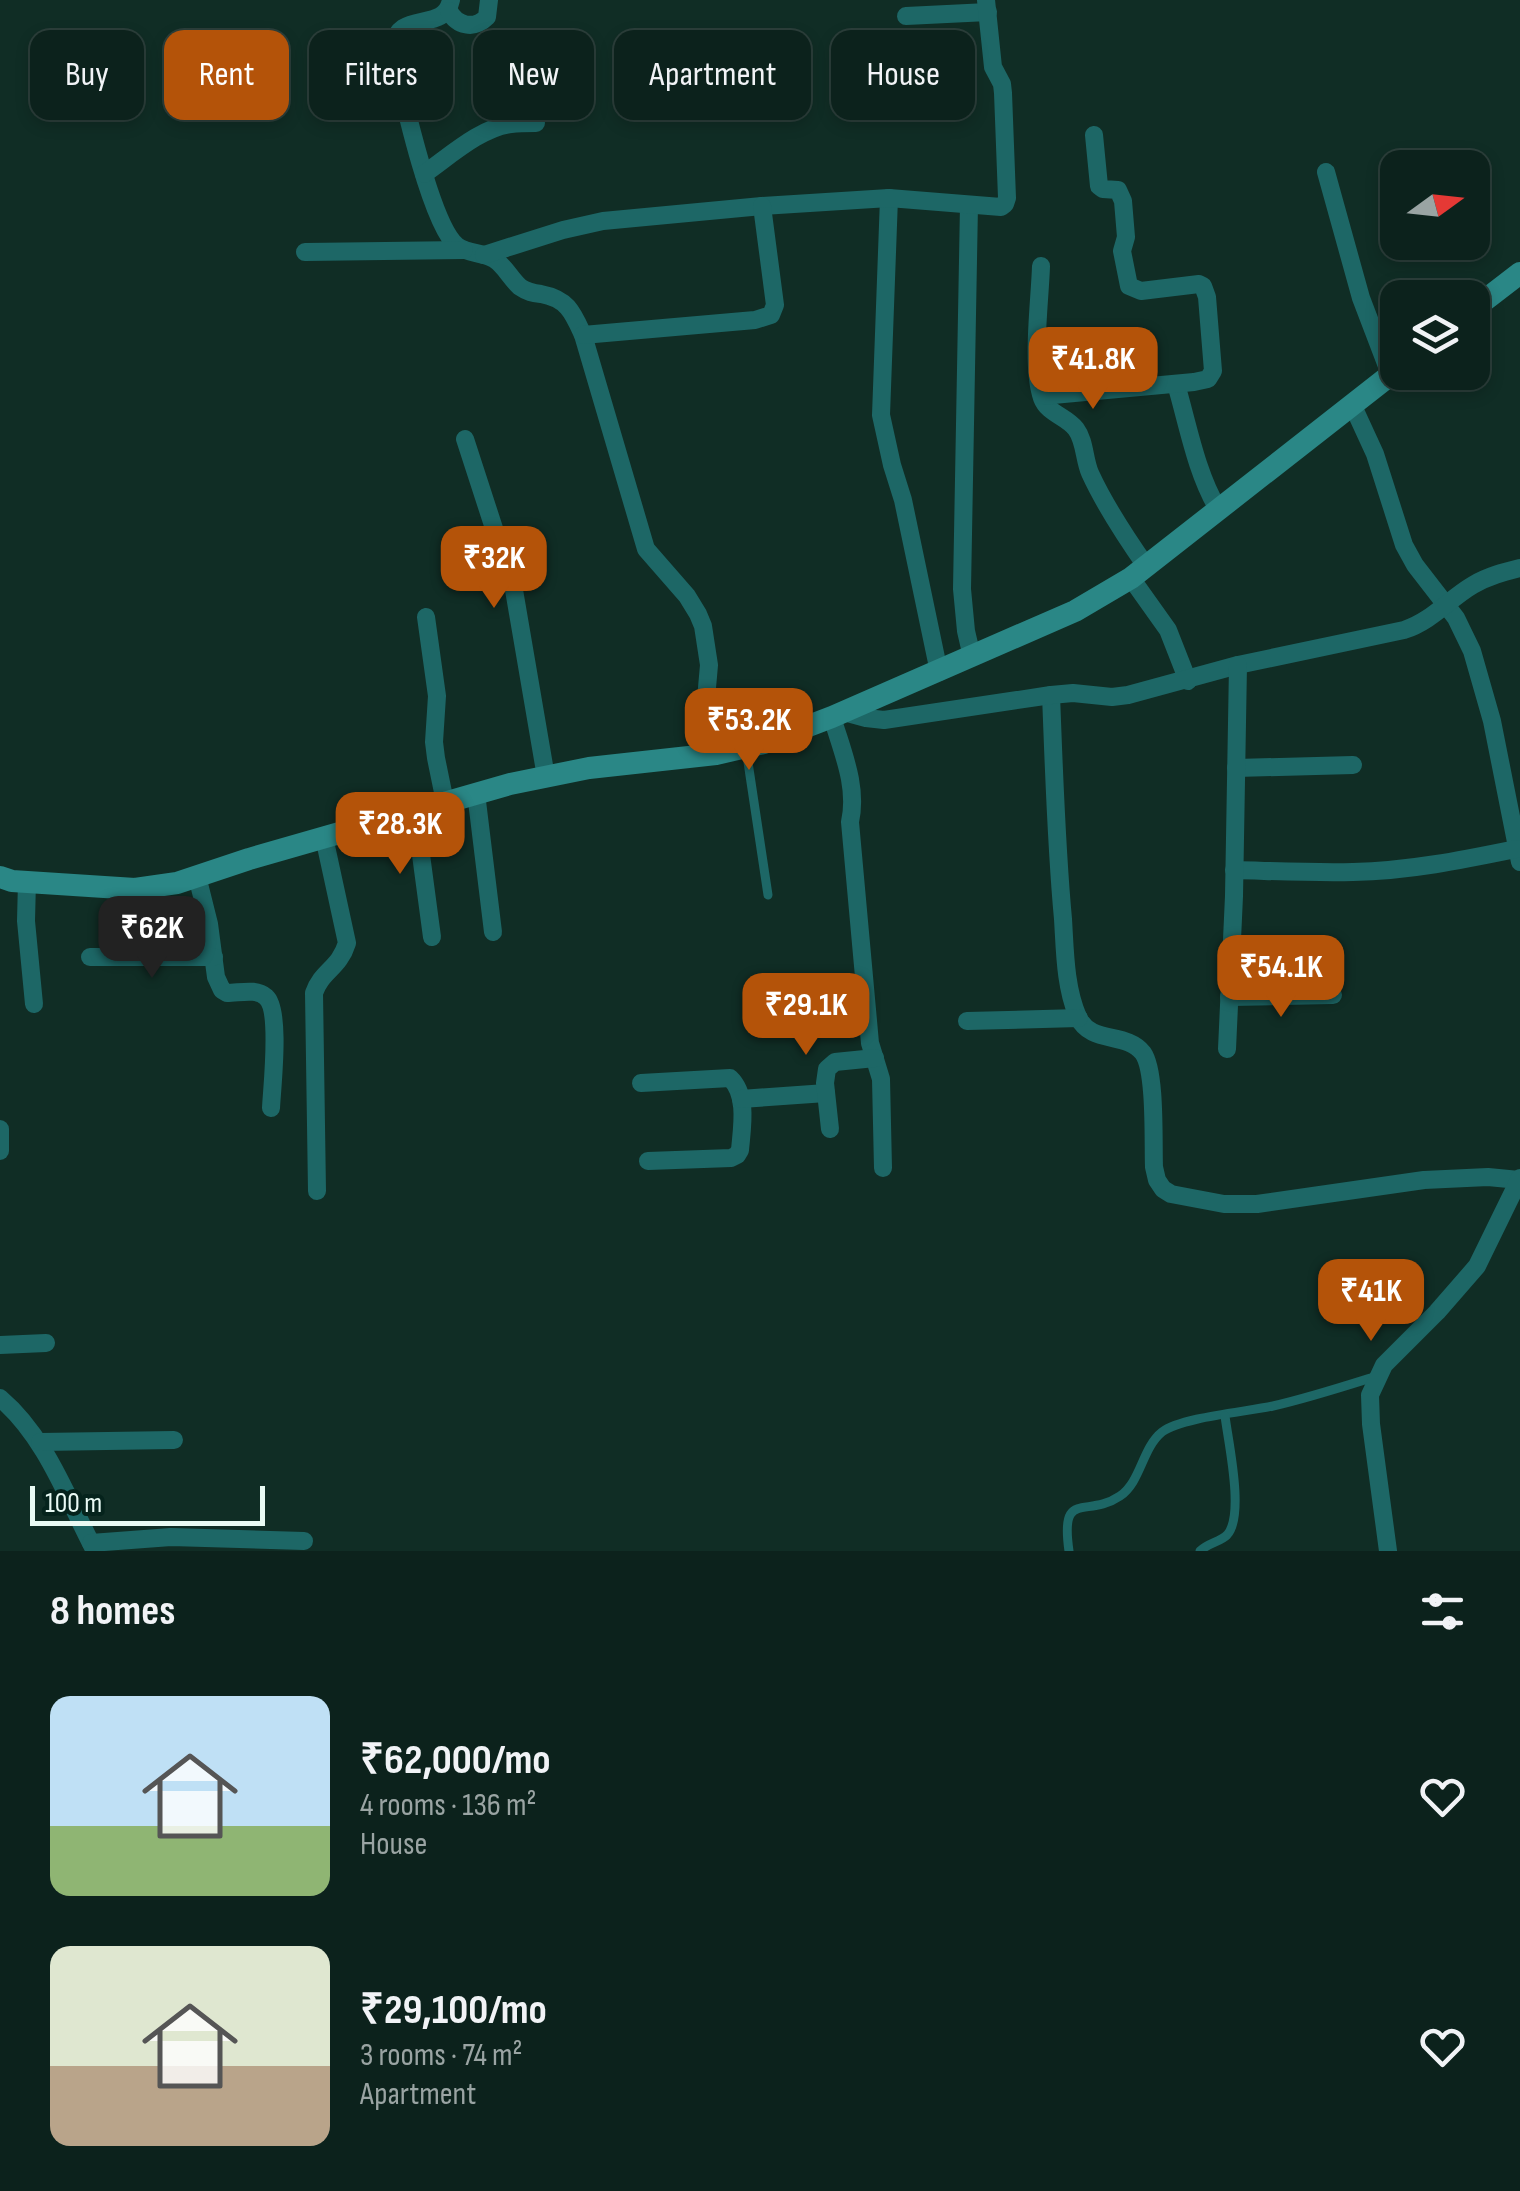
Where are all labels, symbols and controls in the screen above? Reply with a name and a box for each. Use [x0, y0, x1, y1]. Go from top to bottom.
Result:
chip: Buy [30, 30, 144, 120]
chip: Rent [164, 30, 289, 120]
chip: Filters [309, 30, 453, 120]
chip: New [473, 30, 594, 120]
chip: Apartment [614, 30, 811, 120]
chip: House [831, 30, 975, 120]
north arrow [1380, 150, 1490, 260]
map controls [1380, 150, 1490, 390]
button: layers [1380, 280, 1490, 390]
pin: ₹41.8K [1012, 327, 1174, 412]
text: ₹41.8K [1051, 340, 1135, 379]
pin: ₹32K [435, 526, 553, 611]
text: ₹32K [463, 539, 525, 578]
pin: ₹53.2K [668, 688, 830, 773]
text: ₹53.2K [707, 701, 791, 740]
pin: ₹28.3K [319, 792, 481, 877]
text: ₹28.3K [358, 805, 442, 844]
pin: ₹62K [93, 896, 211, 981]
text: ₹62K [120, 909, 184, 948]
pin: ₹54.1K [1200, 935, 1362, 1020]
text: ₹54.1K [1239, 948, 1323, 987]
pin: ₹29.1K [725, 973, 887, 1058]
text: ₹29.1K [764, 986, 848, 1025]
pin: ₹41K [1312, 1259, 1430, 1344]
text: ₹41K [1340, 1272, 1402, 1311]
scale bar [30, 1481, 265, 1526]
text: 100 m [45, 1487, 102, 1520]
icon: filters [1415, 1584, 1470, 1639]
text: 8 homes [50, 1586, 175, 1637]
text: ₹62,000/mo [360, 1735, 551, 1786]
icon: home [130, 1736, 250, 1856]
icon: heart [1415, 1769, 1470, 1824]
text: 4 rooms · 136 m² [360, 1786, 536, 1825]
text: House [360, 1825, 427, 1864]
text: ₹29,100/mo [360, 1985, 547, 2036]
icon: home [130, 1986, 250, 2106]
icon: heart [1415, 2019, 1470, 2074]
text: 3 rooms · 74 m² [360, 2036, 522, 2075]
text: Apartment [360, 2075, 476, 2114]

